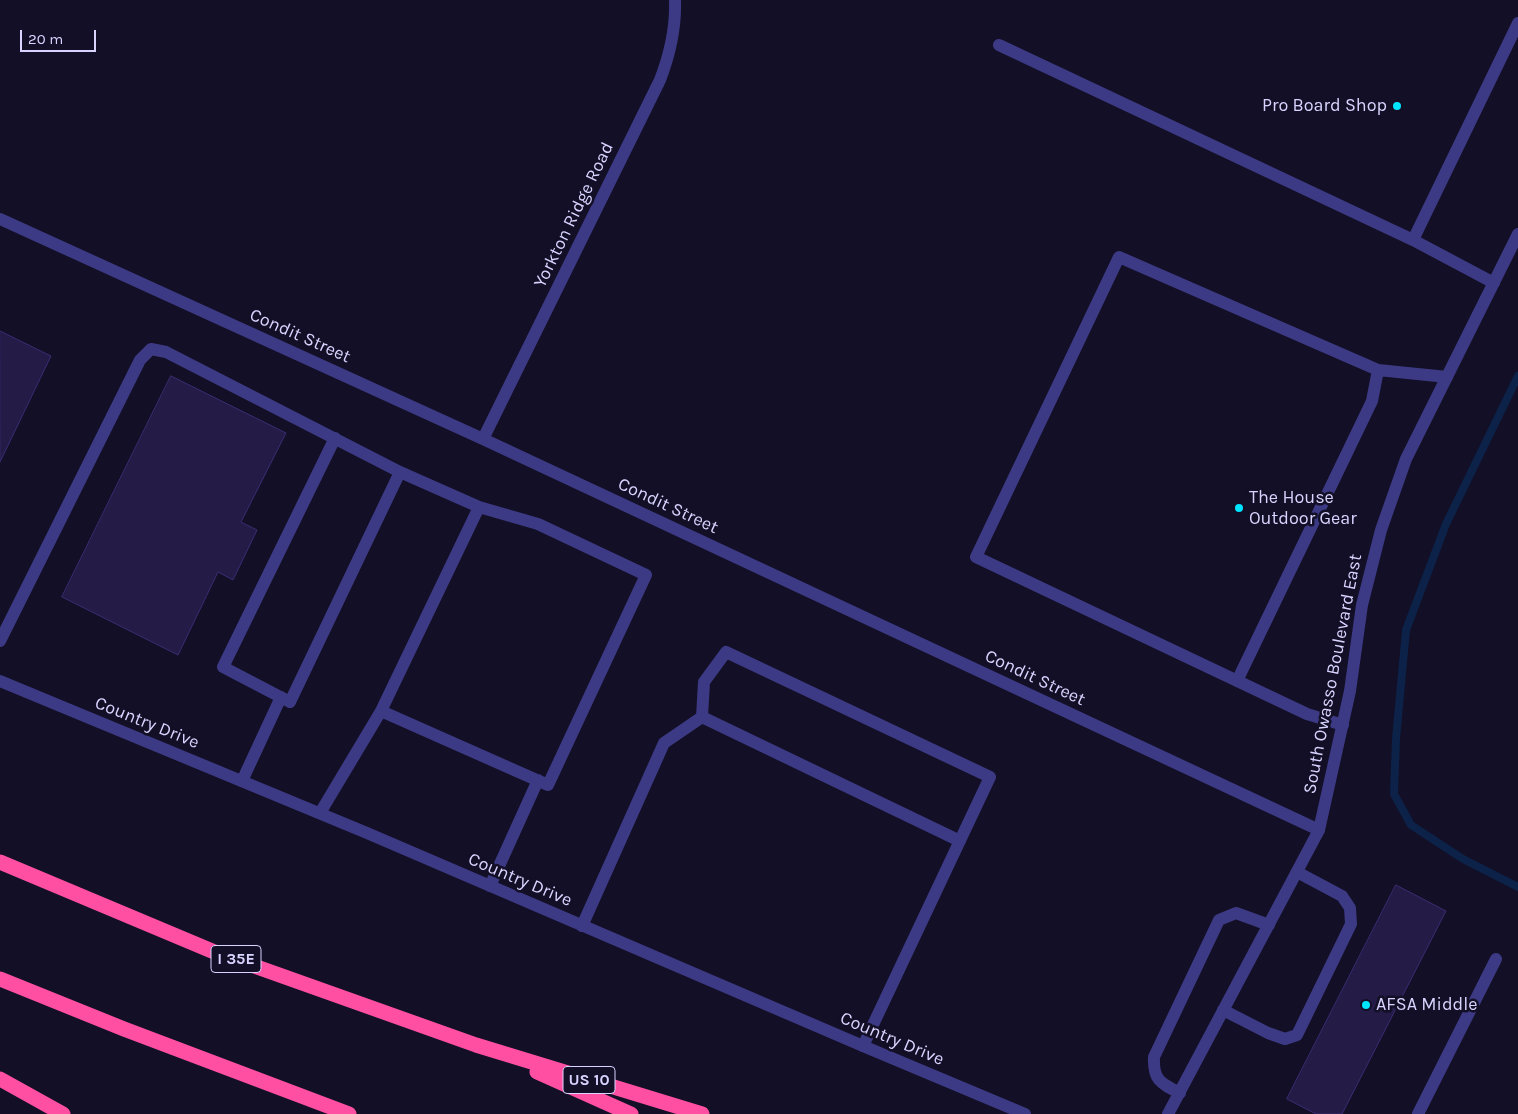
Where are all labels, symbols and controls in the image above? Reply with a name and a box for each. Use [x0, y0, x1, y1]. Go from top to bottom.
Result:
scale bar [22, 20, 99, 52]
text: 20 m [28, 30, 63, 48]
place label: Pro Board Shop [1262, 95, 1387, 117]
marker: Pro Board Shop [1391, 100, 1403, 112]
street label: Yorkton Ridge Road [529, 139, 619, 291]
street label: Condit Street [246, 304, 354, 368]
street label: Condit Street [614, 473, 722, 539]
place label: The House Outdoor Gear [1249, 487, 1357, 530]
marker: The House Outdoor Gear [1233, 502, 1245, 514]
street label: South Owasso Boulevard East [1299, 552, 1367, 796]
street label: Condit Street [981, 645, 1089, 711]
street label: Country Drive [92, 692, 202, 754]
street label: Country Drive [465, 848, 575, 912]
road number: I 35E [211, 946, 261, 972]
place label: AFSA Middle [1376, 994, 1477, 1016]
marker: AFSA Middle [1360, 999, 1372, 1011]
street label: Country Drive [837, 1007, 947, 1071]
road number: US 10 [563, 1066, 615, 1094]

